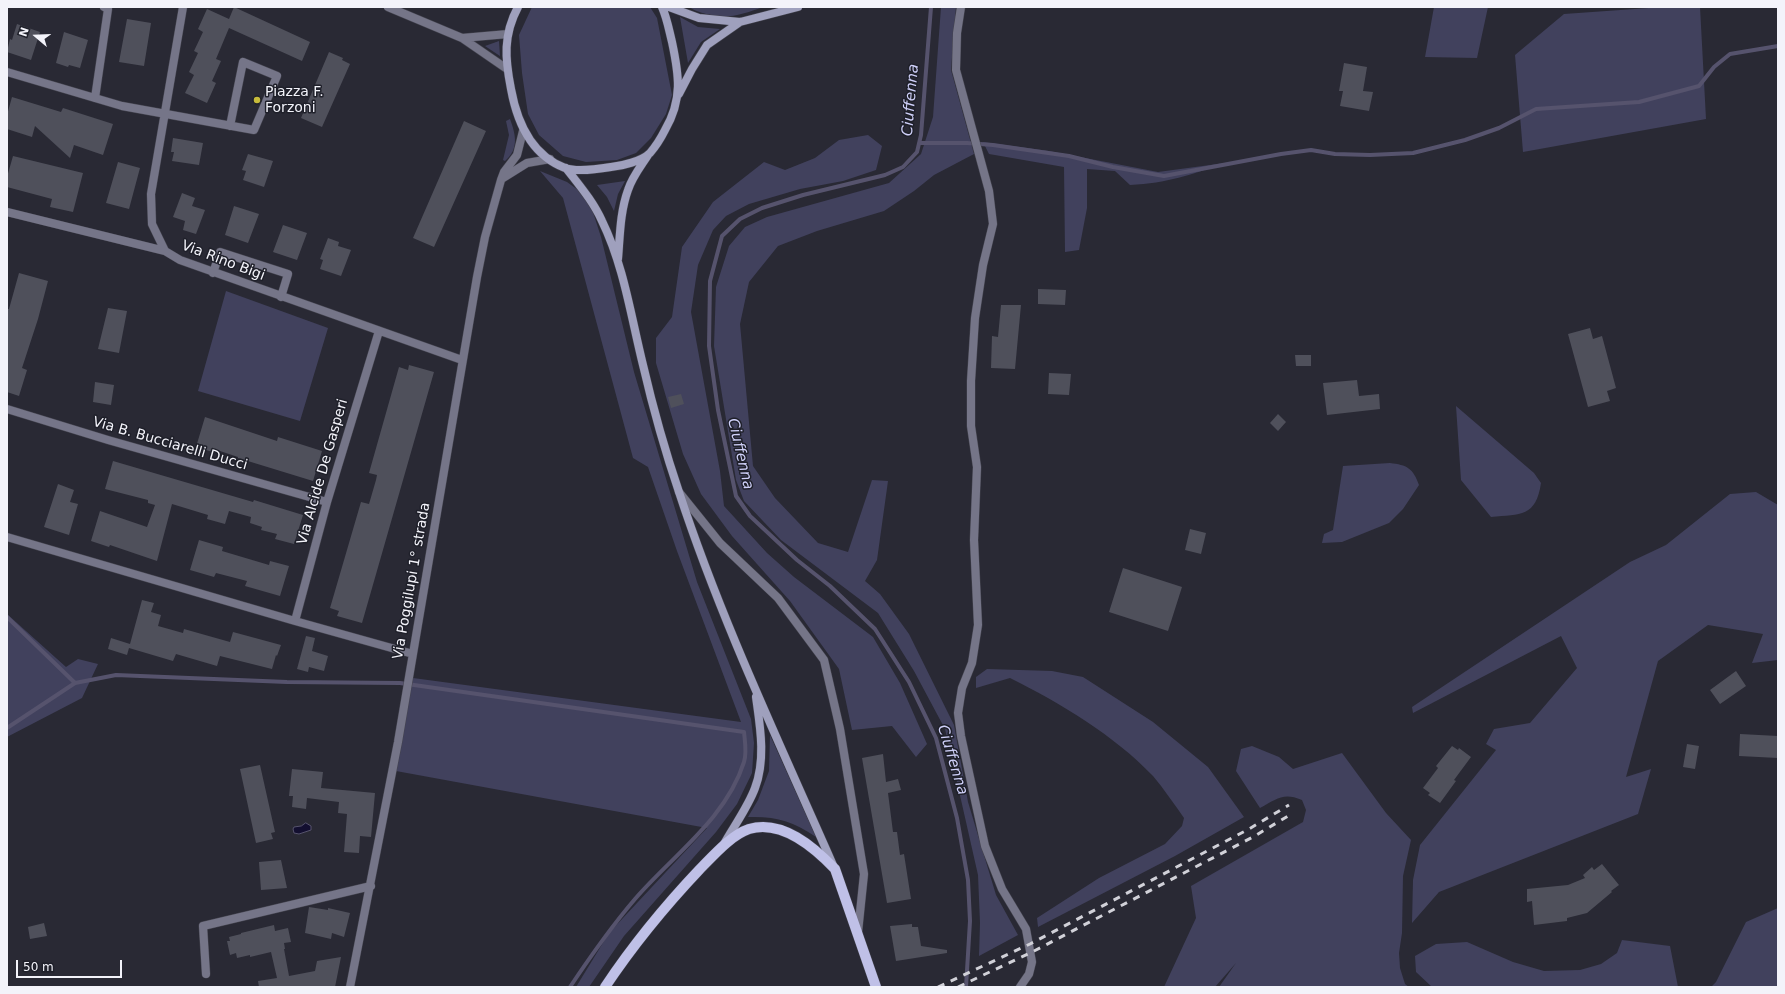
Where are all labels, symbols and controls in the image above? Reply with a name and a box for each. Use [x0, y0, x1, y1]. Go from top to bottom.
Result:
north arrow [16, 16, 56, 56]
text: N [17, 25, 32, 38]
water label: Ciuffenna [899, 63, 923, 137]
place label: Piazza F. Forzoni [265, 84, 324, 116]
marker: Piazza F. Forzoni [252, 95, 262, 105]
street label: Via Rino Bigi [179, 237, 267, 285]
street label: Via Alcide De Gasperi [294, 397, 352, 547]
street label: Via B. Bucciarelli Ducci [91, 414, 249, 474]
water label: Ciuffenna [723, 417, 757, 491]
street label: Via Poggilupi 1° strada [390, 501, 434, 661]
water label: Ciuffenna [933, 723, 971, 797]
scale bar [18, 952, 124, 978]
text: 50 m [23, 960, 54, 974]

